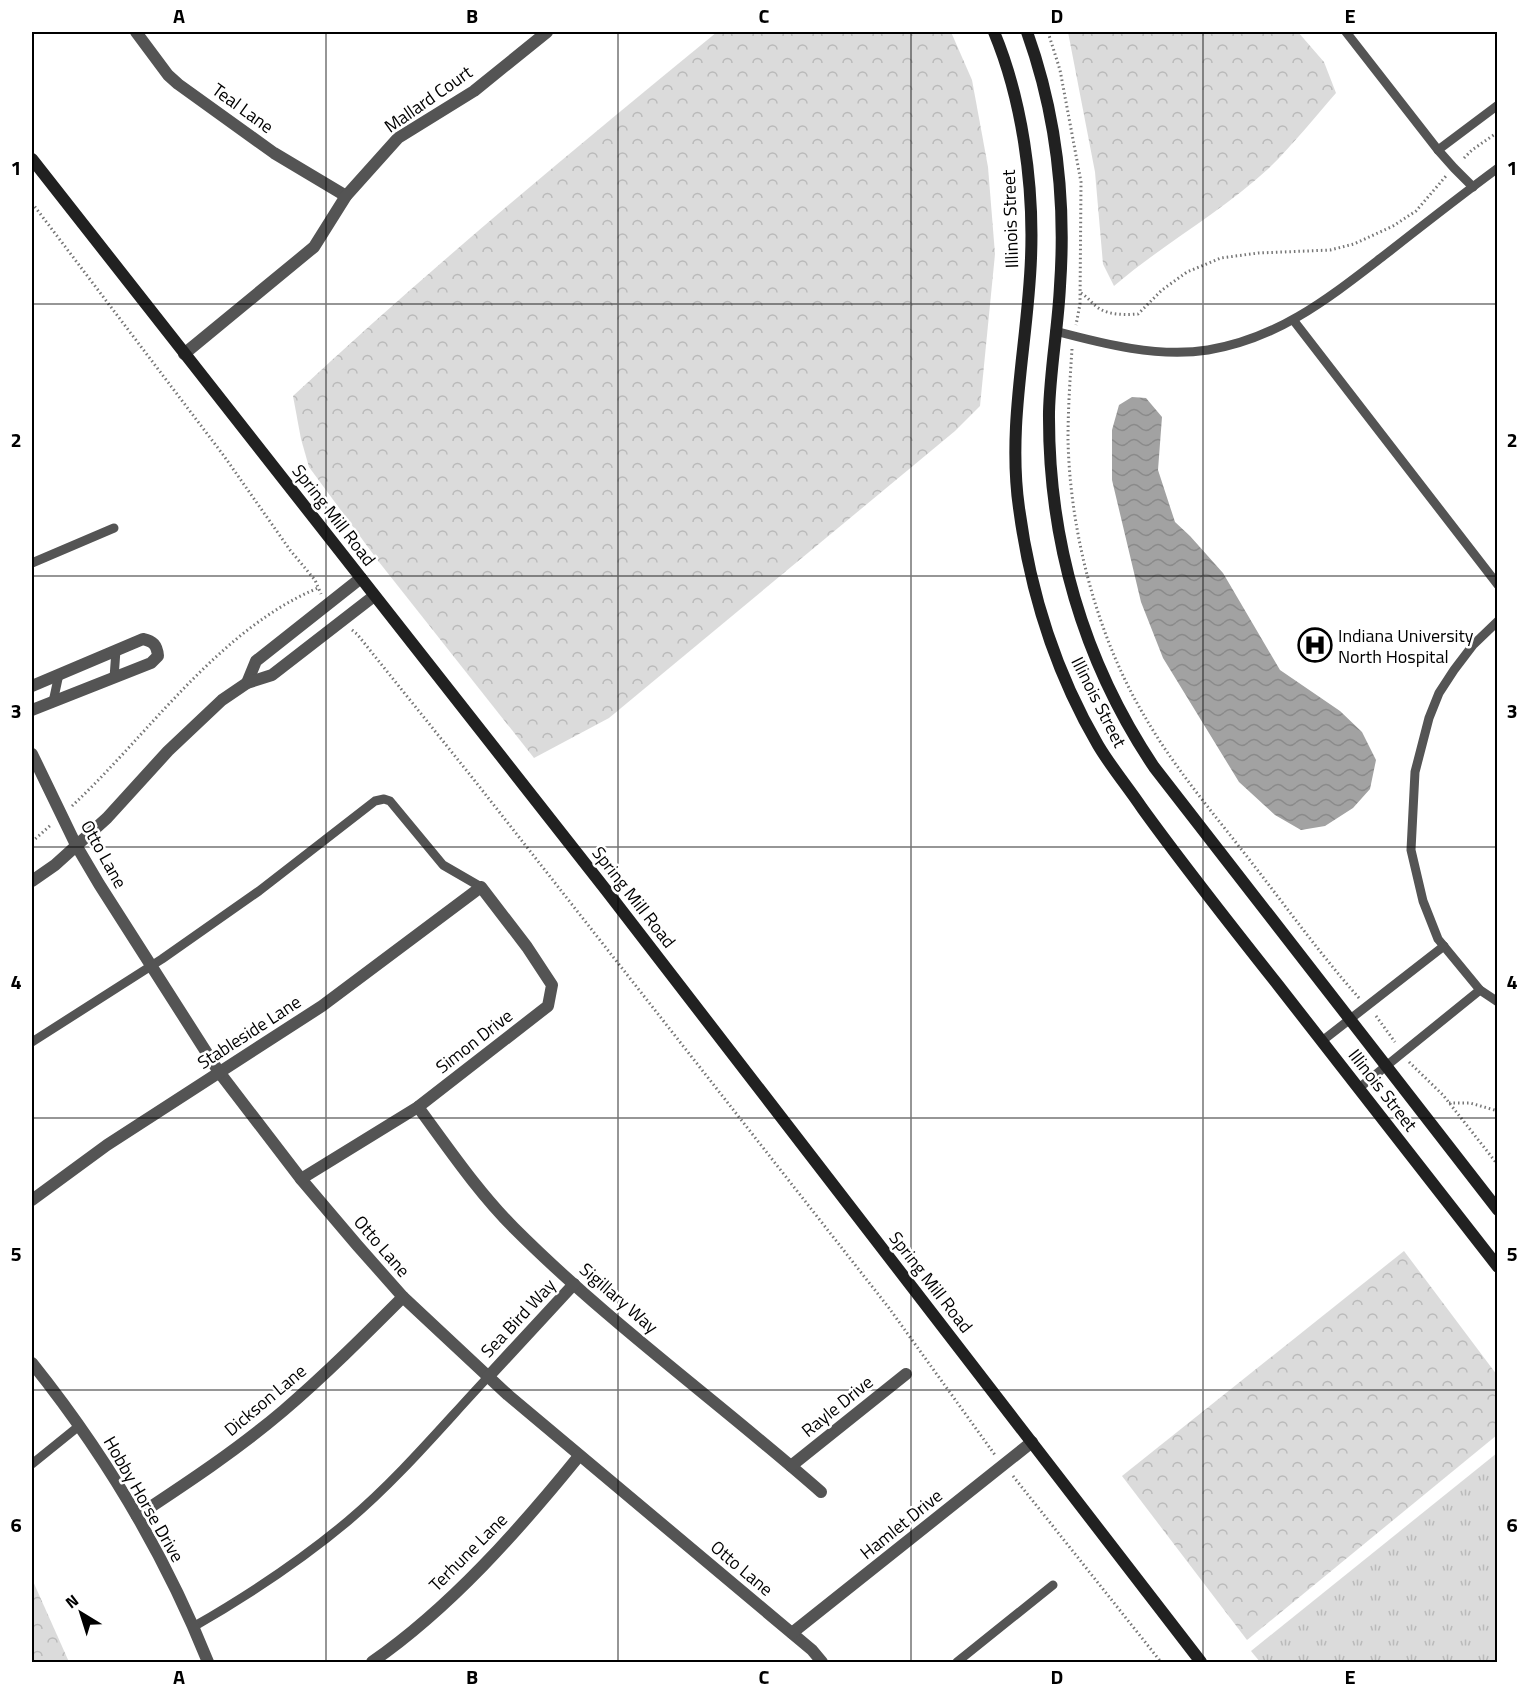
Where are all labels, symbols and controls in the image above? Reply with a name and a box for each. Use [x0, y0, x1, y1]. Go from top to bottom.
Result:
text: A [173, 0, 185, 31]
text: B [466, 0, 478, 31]
text: C [759, 0, 770, 31]
text: D [1051, 0, 1063, 31]
text: E [1344, 0, 1356, 31]
street label: Mallard Court [378, 58, 478, 139]
street label: Teal Lane [207, 76, 279, 140]
text: 1 [10, 152, 22, 183]
text: 1 [1506, 152, 1518, 183]
street label: Illinois Street [995, 169, 1025, 269]
text: 2 [10, 424, 22, 455]
text: 2 [1506, 424, 1518, 455]
street label: Spring Mill Road [286, 458, 382, 572]
place label: Indiana University North Hospital [1338, 622, 1474, 670]
hospital icon: Indiana University North Hospital [1297, 627, 1333, 663]
street label: Illinois Street [1065, 652, 1134, 753]
text: 3 [10, 695, 22, 726]
text: 3 [1506, 695, 1518, 726]
street label: Otto Lane [74, 815, 134, 893]
street label: Spring Mill Road [586, 840, 682, 954]
text: 4 [10, 966, 22, 997]
text: 4 [1506, 966, 1518, 997]
street label: Stableside Lane [192, 988, 306, 1076]
street label: Simon Drive [430, 1002, 518, 1080]
street label: Illinois Street [1342, 1043, 1424, 1138]
street label: Otto Lane [347, 1209, 417, 1283]
street label: Spring Mill Road [883, 1225, 979, 1339]
text: 5 [10, 1238, 22, 1269]
text: 5 [1506, 1238, 1518, 1269]
street label: Sigillary Way [574, 1256, 664, 1340]
street label: Sea Bird Way [474, 1272, 562, 1364]
street label: Dickson Lane [218, 1358, 312, 1442]
street label: Rayle Drive [795, 1369, 879, 1443]
street label: Hobby Horse Drive [97, 1431, 191, 1567]
street label: Hamlet Drive [854, 1482, 948, 1566]
street label: Terhune Lane [423, 1507, 513, 1597]
text: 6 [10, 1509, 22, 1540]
text: 6 [1506, 1509, 1518, 1540]
street label: Otto Lane [705, 1534, 779, 1602]
north arrow [51, 1583, 111, 1643]
text: N [60, 1588, 84, 1614]
text: A [173, 1661, 185, 1692]
text: B [466, 1661, 478, 1692]
text: C [759, 1661, 770, 1692]
text: D [1051, 1661, 1063, 1692]
text: E [1344, 1661, 1356, 1692]

